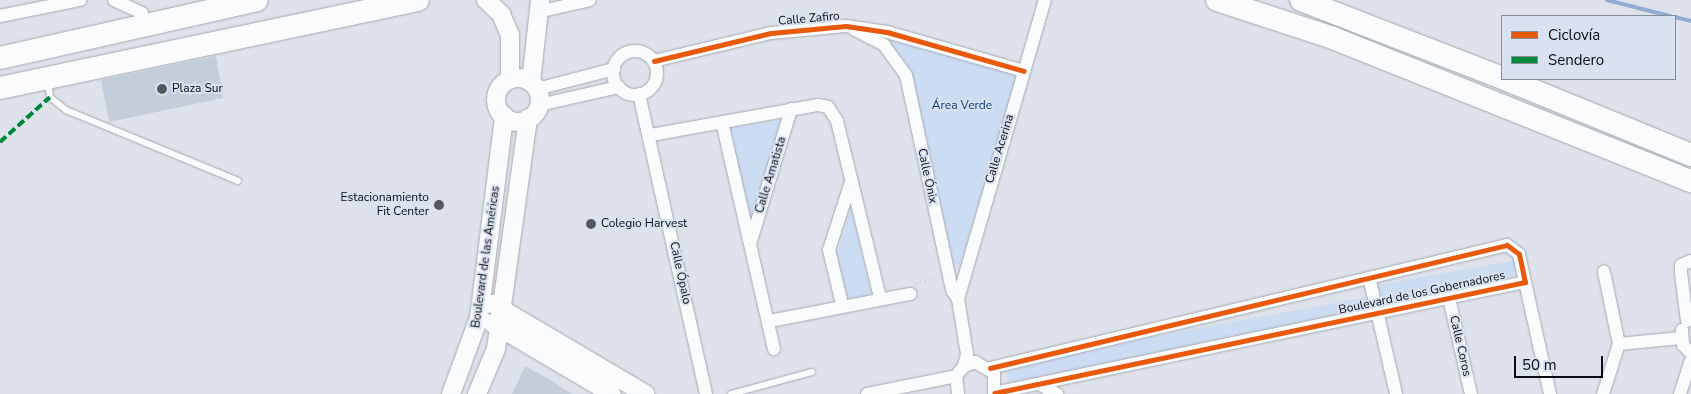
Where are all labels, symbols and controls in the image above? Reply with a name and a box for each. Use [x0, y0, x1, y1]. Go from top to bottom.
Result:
street label: Calle Zafiro [778, 9, 840, 29]
legend [1501, 15, 1676, 80]
text: Ciclovía [1548, 25, 1600, 45]
text: Sendero [1548, 50, 1604, 70]
place label: Plaza Sur [172, 82, 223, 96]
marker: Plaza Sur [156, 83, 168, 95]
park label: Área Verde [932, 99, 992, 113]
street label: Calle Acerina [983, 113, 1017, 185]
street label: Calle Amatista [753, 135, 789, 215]
street label: Calle Ónix [914, 147, 940, 205]
street label: Boulevard de las Américas [469, 185, 503, 329]
place label: Estacionamiento Fit Center [341, 191, 429, 219]
marker: Estacionamiento Fit Center [433, 199, 445, 211]
place label: Colegio Harvest [601, 217, 687, 231]
marker: Colegio Harvest [585, 218, 597, 230]
street label: Calle Ópalo [666, 240, 694, 306]
street label: Boulevard de los Gobernadores [1337, 268, 1507, 318]
street label: Calle Coros [1446, 314, 1474, 378]
scale bar [1516, 346, 1605, 378]
text: 50 m [1522, 355, 1557, 375]

